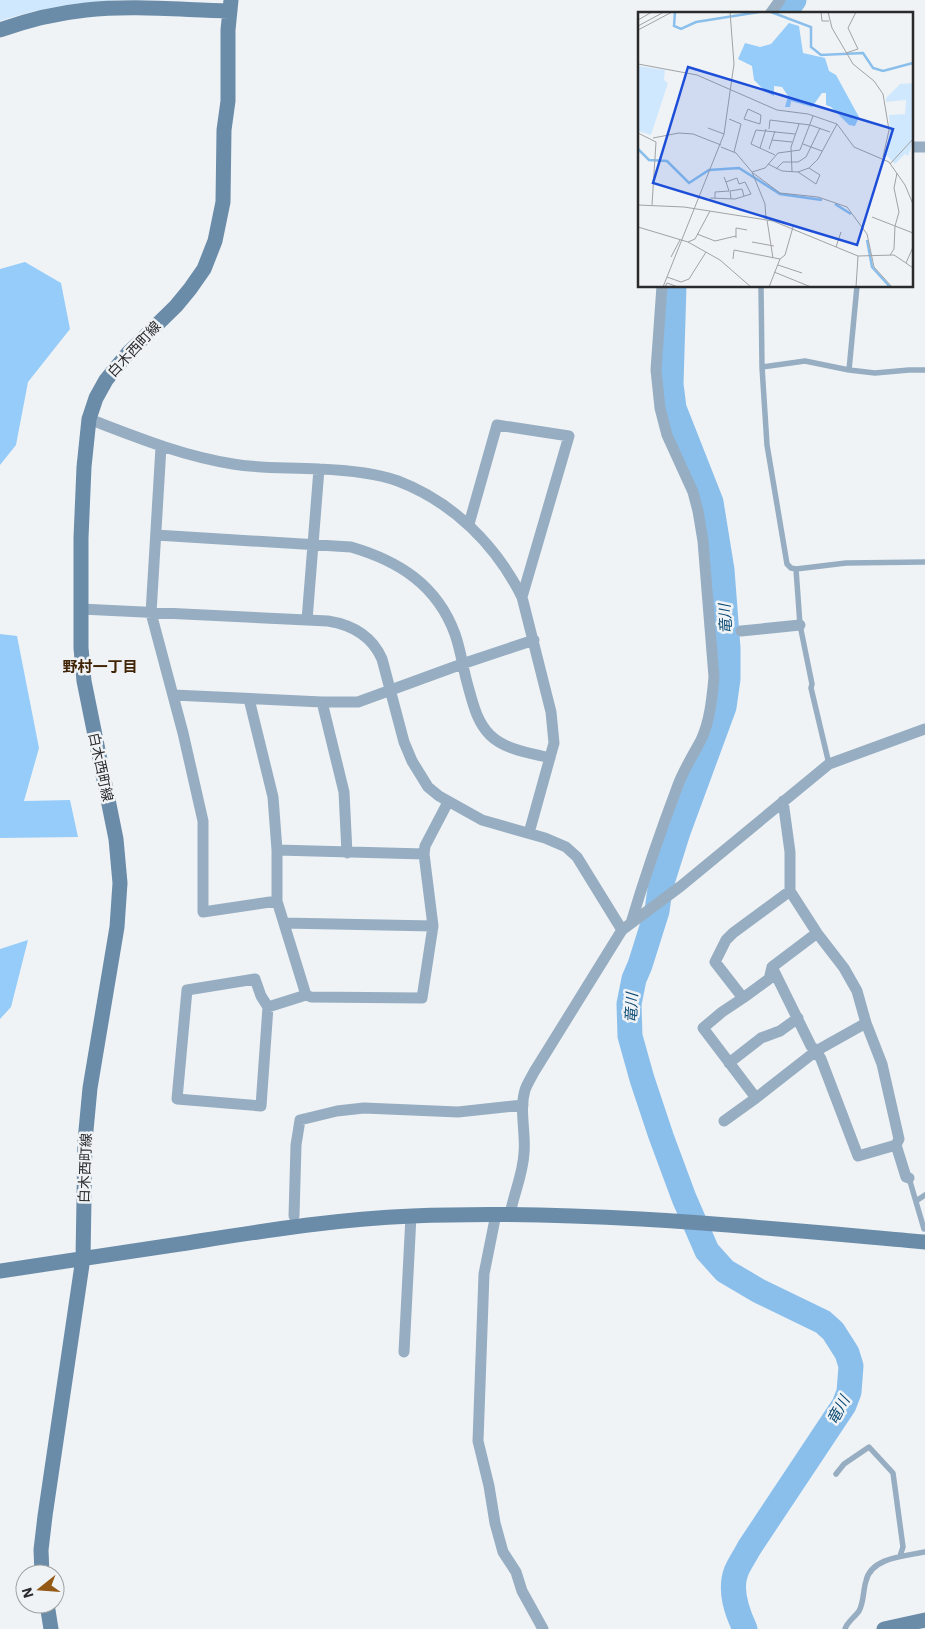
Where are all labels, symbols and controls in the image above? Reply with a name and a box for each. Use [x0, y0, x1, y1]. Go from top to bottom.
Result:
inset map [638, 12, 912, 288]
street label: 白木西町線 [104, 317, 164, 381]
water label: 竜川 [715, 602, 735, 634]
district label: 野村一丁目 [62, 657, 138, 676]
street label: 白木西町線 [85, 731, 117, 803]
water label: 竜川 [621, 991, 641, 1023]
street label: 白木西町線 [75, 1133, 95, 1203]
water label: 竜川 [822, 1391, 855, 1428]
north arrow [15, 1564, 65, 1614]
text: N [17, 1585, 38, 1600]

